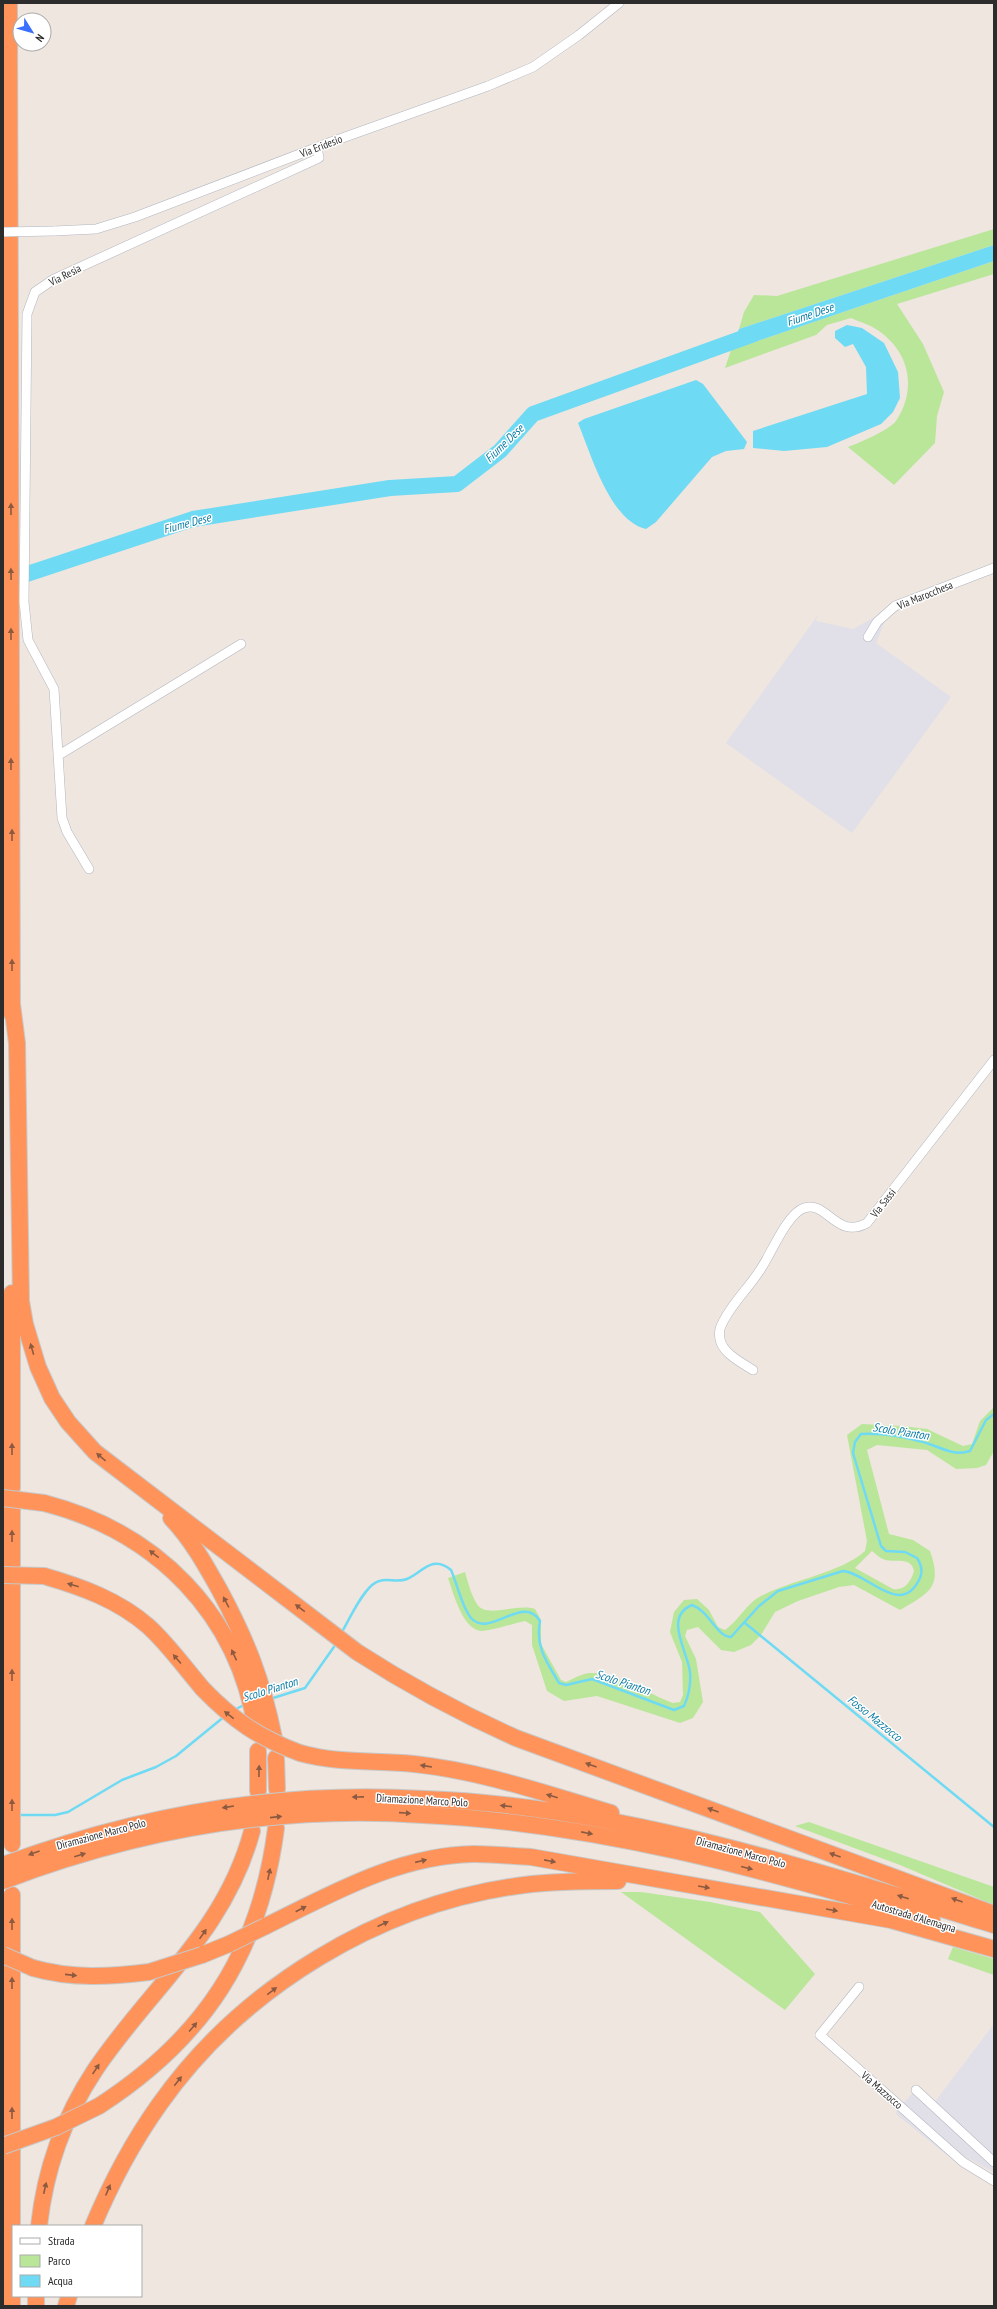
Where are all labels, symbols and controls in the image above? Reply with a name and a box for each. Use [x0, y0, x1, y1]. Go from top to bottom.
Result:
north arrow [12, 12, 52, 52]
text: N [33, 31, 47, 45]
street label: Via Eridesio [297, 131, 345, 161]
street label: Via Resia [46, 261, 83, 289]
water label: Fiume Dese [785, 299, 836, 329]
water label: Fiume Dese [481, 420, 527, 465]
one-way arrow [7, 503, 14, 515]
water label: Fiume Dese [162, 509, 213, 537]
one-way arrow [8, 567, 14, 580]
street label: Via Marocchesa [894, 578, 955, 613]
one-way arrow [8, 627, 14, 640]
one-way arrow [8, 757, 14, 770]
one-way arrow [8, 829, 15, 841]
one-way arrow [9, 958, 15, 971]
street label: Via Sassi [867, 1186, 899, 1221]
one-way arrow [29, 1343, 35, 1355]
water label: Scolo Pianton [872, 1419, 931, 1443]
one-way arrow [9, 1442, 15, 1455]
one-way arrow [96, 1453, 107, 1462]
one-way arrow [9, 1529, 15, 1542]
one-way arrow [148, 1550, 159, 1559]
one-way arrow [67, 1582, 79, 1588]
one-way arrow [222, 1596, 229, 1608]
one-way arrow [295, 1604, 305, 1612]
one-way arrow [231, 1649, 237, 1661]
one-way arrow [172, 1654, 182, 1664]
water label: Scolo Pianton [594, 1666, 653, 1698]
one-way arrow [9, 1668, 15, 1681]
water label: Scolo Pianton [241, 1673, 300, 1704]
water label: Fosso Mazzocco [845, 1692, 906, 1745]
one-way arrow [224, 1711, 235, 1719]
one-way arrow [585, 1762, 597, 1768]
one-way arrow [420, 1763, 432, 1769]
one-way arrow [256, 1764, 262, 1777]
street label: Diramazione Marco Polo [376, 1791, 468, 1809]
one-way arrow [546, 1793, 558, 1799]
one-way arrow [351, 1794, 364, 1800]
one-way arrow [9, 1798, 15, 1811]
one-way arrow [500, 1803, 512, 1809]
one-way arrow [222, 1804, 234, 1810]
one-way arrow [707, 1807, 719, 1813]
one-way arrow [399, 1810, 411, 1817]
one-way arrow [270, 1813, 282, 1820]
street label: Diramazione Marco Polo [55, 1815, 147, 1853]
one-way arrow [581, 1830, 593, 1836]
street label: Diramazione Marco Polo [695, 1833, 787, 1871]
one-way arrow [28, 1851, 40, 1857]
one-way arrow [74, 1852, 86, 1858]
one-way arrow [829, 1852, 841, 1858]
one-way arrow [415, 1858, 428, 1864]
one-way arrow [544, 1858, 556, 1864]
one-way arrow [741, 1865, 753, 1871]
one-way arrow [266, 1868, 272, 1880]
one-way arrow [698, 1885, 710, 1891]
one-way arrow [897, 1894, 909, 1900]
street label: Autostrada d'Alemagna [870, 1897, 958, 1935]
one-way arrow [951, 1897, 963, 1903]
one-way arrow [295, 1906, 307, 1912]
one-way arrow [826, 1907, 838, 1913]
one-way arrow [9, 1917, 15, 1930]
one-way arrow [377, 1921, 388, 1927]
one-way arrow [199, 1929, 207, 1939]
one-way arrow [65, 1972, 77, 1979]
one-way arrow [9, 1976, 15, 1989]
one-way arrow [266, 1987, 277, 1995]
one-way arrow [188, 2022, 197, 2031]
one-way arrow [92, 2064, 100, 2074]
street label: Via Mazzocco [858, 2068, 906, 2112]
one-way arrow [174, 2075, 183, 2086]
one-way arrow [9, 2106, 15, 2119]
one-way arrow [43, 2181, 49, 2194]
one-way arrow [106, 2184, 112, 2196]
legend [12, 2225, 142, 2297]
text: Strada [48, 2233, 75, 2248]
text: Parco [48, 2253, 70, 2268]
text: Acqua [48, 2273, 73, 2288]

